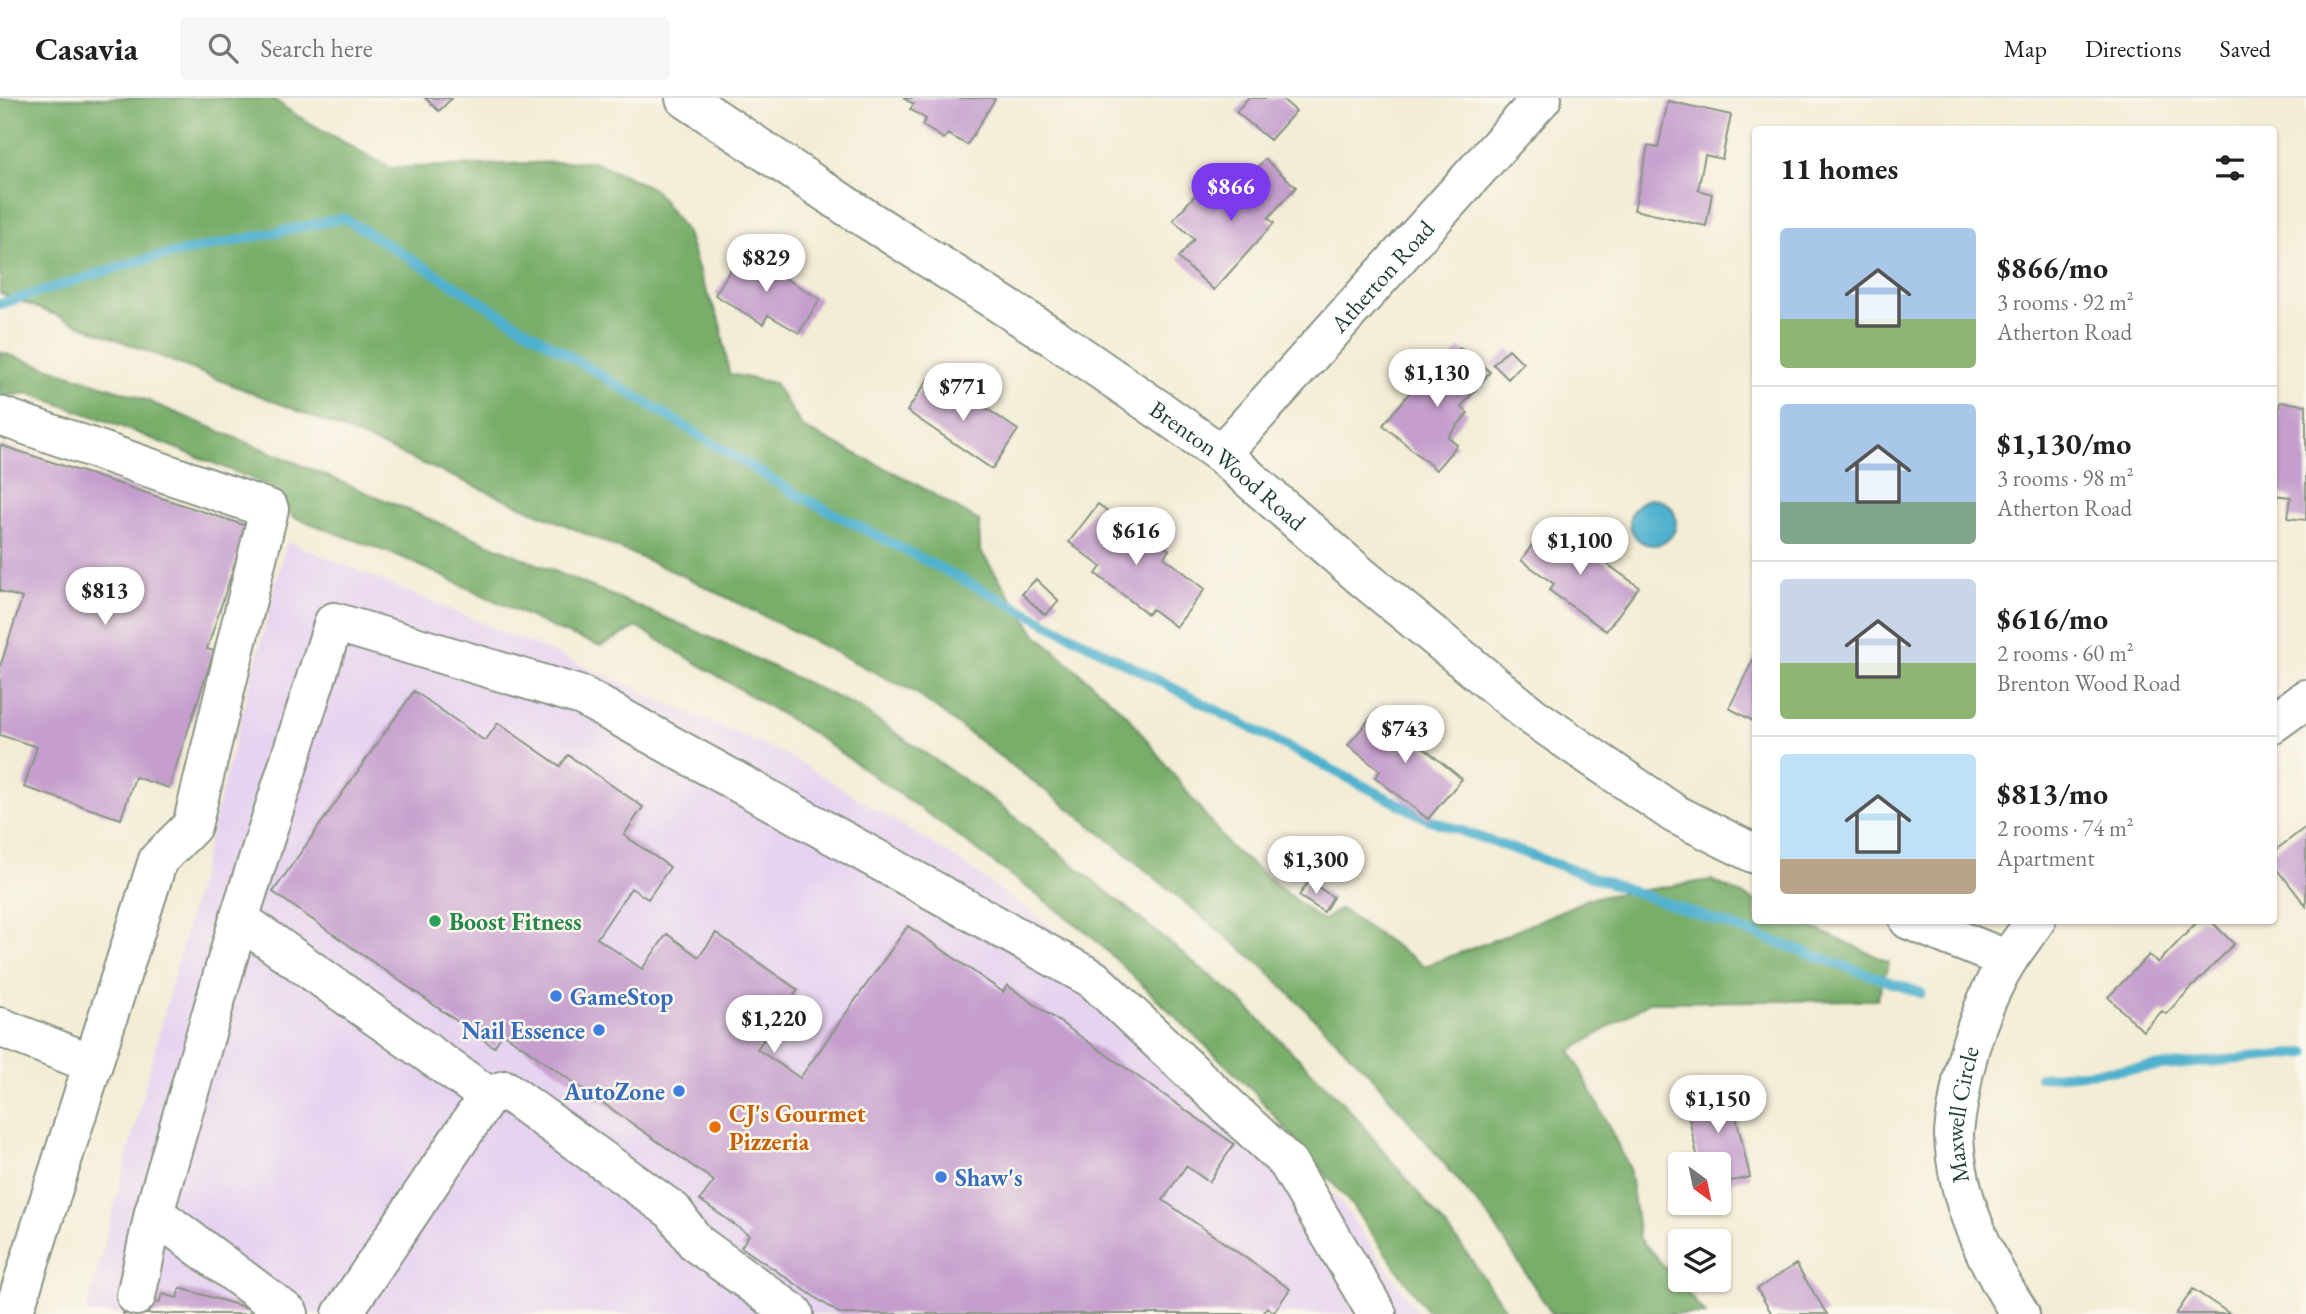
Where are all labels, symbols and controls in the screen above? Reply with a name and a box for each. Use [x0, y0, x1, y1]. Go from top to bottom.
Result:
search box [180, 17, 670, 80]
text: Casavia [35, 27, 138, 70]
icon: search [204, 29, 242, 67]
text: Search here [260, 31, 373, 65]
text: Map [2004, 33, 2047, 64]
text: Directions [2085, 33, 2182, 64]
text: Saved [2220, 33, 2271, 64]
text: 11 homes [1780, 149, 1898, 188]
icon: filters [2211, 149, 2249, 187]
pin: $866 [1190, 164, 1272, 223]
text: $866 [1207, 171, 1255, 201]
street label: Atherton Road [1322, 212, 1441, 339]
pin: $829 [725, 234, 807, 294]
text: $829 [742, 242, 790, 272]
text: $866/mo [1997, 248, 2108, 287]
icon: home [1836, 256, 1920, 340]
text: 3 rooms · 92 m² [1997, 287, 2134, 317]
text: Atherton Road [1997, 317, 2132, 347]
pin: $1,130 [1380, 350, 1494, 409]
text: $1,130 [1405, 357, 1469, 387]
pin: $771 [922, 364, 1004, 423]
text: $771 [939, 371, 987, 401]
street label: Brenton Wood Road [1144, 393, 1313, 537]
text: $1,130/mo [1997, 424, 2131, 463]
icon: home [1836, 432, 1920, 516]
text: 3 rooms · 98 m² [1997, 463, 2134, 493]
text: Atherton Road [1997, 493, 2132, 523]
pin: $616 [1095, 508, 1177, 567]
text: $616 [1112, 515, 1160, 545]
pin: $1,100 [1523, 518, 1637, 577]
text: $1,100 [1548, 525, 1612, 555]
pin: $813 [64, 568, 146, 627]
text: $813 [81, 575, 129, 605]
text: $616/mo [1997, 599, 2108, 638]
icon: home [1836, 607, 1920, 691]
text: 2 rooms · 60 m² [1997, 638, 2134, 668]
text: Brenton Wood Road [1997, 668, 2181, 698]
pin: $743 [1364, 706, 1446, 765]
text: $743 [1381, 713, 1429, 743]
text: $813/mo [1997, 774, 2108, 813]
icon: home [1836, 782, 1920, 866]
text: 2 rooms · 74 m² [1997, 813, 2134, 843]
pin: $1,300 [1259, 836, 1373, 896]
text: Apartment [1997, 843, 2095, 873]
text: $1,300 [1284, 844, 1348, 874]
place label: Boost Fitness [449, 906, 582, 937]
marker: Boost Fitness [427, 913, 443, 929]
place label: GameStop [570, 981, 673, 1012]
marker: GameStop [548, 988, 564, 1004]
pin: $1,220 [717, 996, 831, 1055]
text: $1,220 [742, 1003, 806, 1033]
place label: Nail Essence [461, 1015, 585, 1046]
marker: Nail Essence [591, 1022, 607, 1038]
street label: Maxwell Circle [1938, 1042, 1985, 1186]
place label: AutoZone [563, 1076, 665, 1107]
pin: $1,150 [1661, 1076, 1775, 1135]
marker: AutoZone [671, 1083, 687, 1099]
text: $1,150 [1686, 1083, 1750, 1113]
place label: CJ's Gourmet Pizzeria [729, 1098, 866, 1157]
marker: CJ's Gourmet Pizzeria [707, 1119, 723, 1135]
north arrow [1668, 1152, 1731, 1214]
map controls [1668, 1152, 1731, 1292]
place label: Shaw's [955, 1162, 1023, 1193]
marker: Shaw's [933, 1169, 949, 1185]
button: layers [1668, 1229, 1731, 1292]

